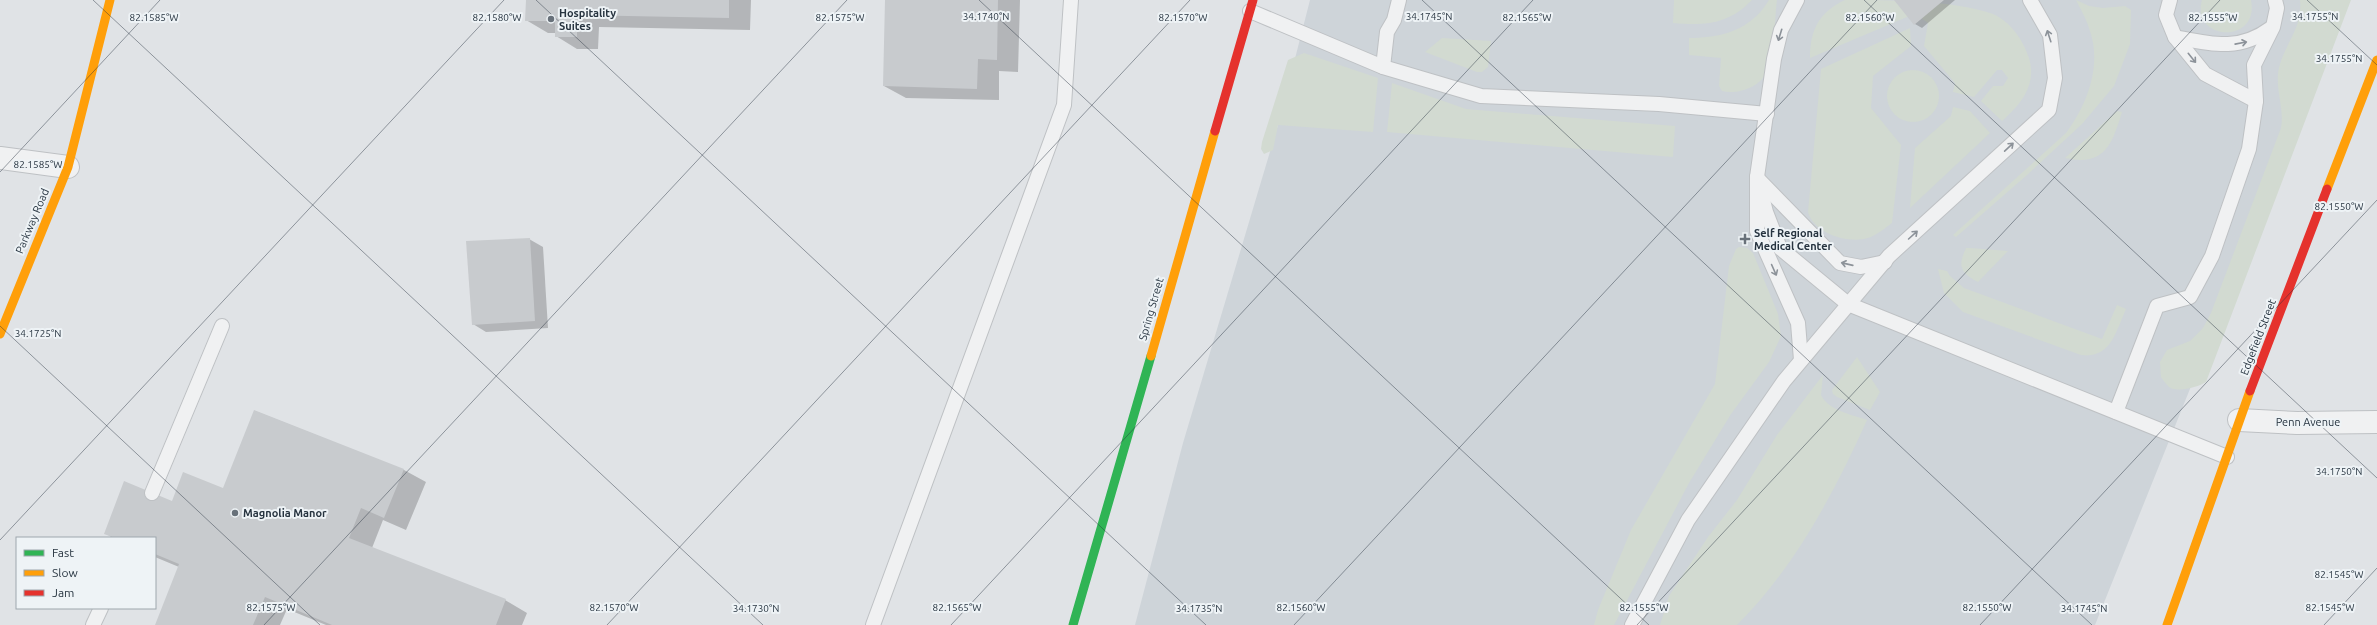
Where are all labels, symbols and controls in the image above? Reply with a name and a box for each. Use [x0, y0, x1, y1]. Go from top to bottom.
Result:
place label: Hospitality Suites [559, 7, 616, 32]
text: 34.1740°N [963, 11, 1009, 22]
text: 34.1745°N [1406, 11, 1452, 22]
text: 34.1755°N [2292, 11, 2338, 22]
text: 82.1585°W [130, 12, 178, 23]
text: 82.1580°W [473, 12, 521, 23]
text: 82.1575°W [816, 12, 864, 23]
text: 82.1570°W [1159, 12, 1207, 23]
text: 82.1565°W [1503, 12, 1551, 23]
text: 82.1560°W [1846, 12, 1894, 23]
text: 82.1555°W [2189, 12, 2237, 23]
marker: Hospitality Suites [546, 14, 556, 24]
one-way arrow [1776, 28, 1783, 41]
one-way arrow [2045, 29, 2052, 42]
one-way arrow [2234, 38, 2247, 46]
one-way arrow [2188, 53, 2197, 64]
text: 34.1755°N [2316, 53, 2362, 64]
one-way arrow [2003, 143, 2013, 152]
text: 82.1585°W [14, 159, 62, 170]
street label: Parkway Road [13, 187, 51, 255]
text: 82.1550°W [2315, 201, 2363, 212]
place label: Self Regional Medical Center [1754, 227, 1832, 252]
one-way arrow [1908, 230, 1918, 240]
marker: Self Regional Medical Center [1739, 233, 1751, 245]
one-way arrow [1840, 259, 1853, 267]
one-way arrow [1771, 264, 1778, 276]
street label: Spring Street [1136, 276, 1166, 342]
street label: Edgefield Street [2238, 297, 2278, 377]
text: 34.1725°N [15, 328, 61, 339]
street label: Penn Avenue [2276, 416, 2340, 428]
text: 34.1750°N [2316, 466, 2362, 477]
place label: Magnolia Manor [243, 507, 327, 519]
marker: Magnolia Manor [230, 508, 240, 518]
legend [16, 537, 156, 609]
text: Fast [52, 546, 74, 559]
text: Slow [52, 566, 78, 579]
text: 82.1545°W [2315, 569, 2363, 580]
text: Jam [52, 586, 74, 599]
text: 82.1575°W [247, 602, 295, 613]
text: 82.1570°W [590, 602, 638, 613]
text: 82.1565°W [933, 602, 981, 613]
text: 82.1560°W [1277, 602, 1325, 613]
text: 82.1555°W [1620, 602, 1668, 613]
text: 82.1550°W [1963, 602, 2011, 613]
text: 82.1545°W [2306, 602, 2354, 613]
text: 34.1730°N [733, 603, 779, 614]
text: 34.1735°N [1176, 603, 1222, 614]
text: 34.1745°N [2061, 603, 2107, 614]

